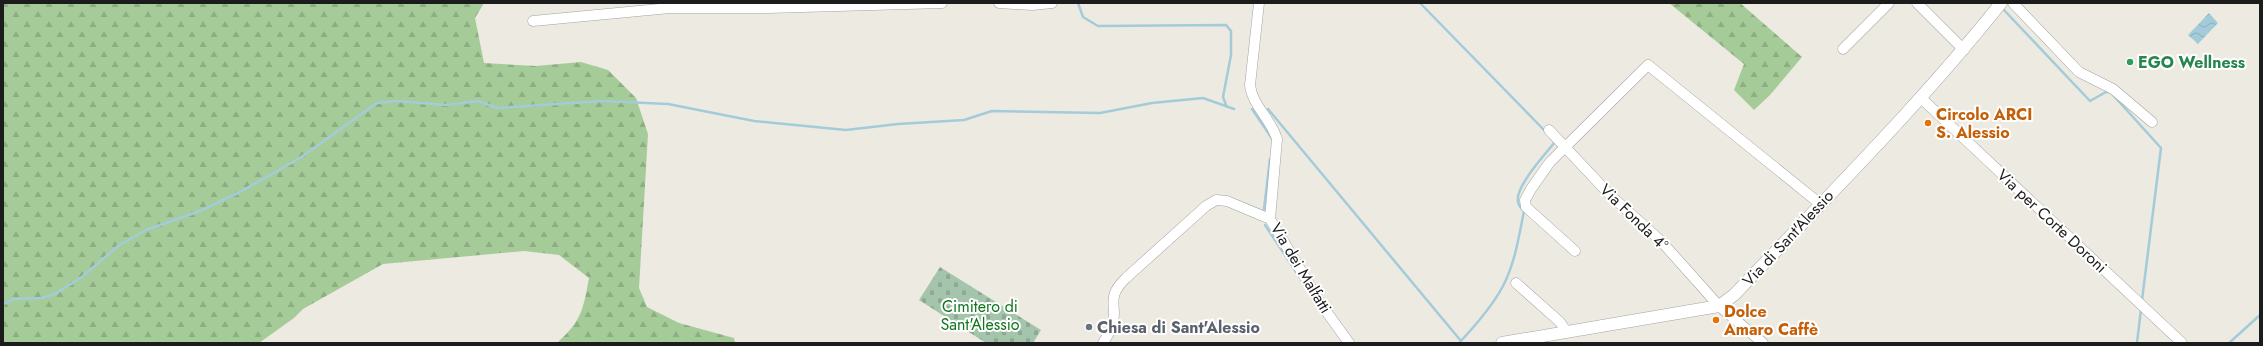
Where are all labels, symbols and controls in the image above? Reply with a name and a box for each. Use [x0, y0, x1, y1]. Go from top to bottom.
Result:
place label: EGO Wellness [2138, 51, 2245, 74]
marker: EGO Wellness [2125, 57, 2135, 67]
place label: Circolo ARCI S. Alessio [1936, 103, 2032, 144]
marker: Circolo ARCI S. Alessio [1923, 118, 1933, 128]
street label: Via per Corte Doroni [1992, 164, 2112, 278]
street label: Via Fonda 4° [1595, 178, 1674, 256]
street label: Via di Sant'Alessio [1737, 184, 1839, 291]
street label: Via dei Malfatti [1265, 218, 1337, 318]
park label: Cimitero di Sant'Alessio [940, 295, 1020, 336]
place label: Dolce Amaro Caffè [1723, 300, 1818, 341]
marker: Dolce Amaro Caffè [1711, 315, 1721, 325]
place label: Chiesa di Sant'Alessio [1097, 316, 1260, 339]
marker: Chiesa di Sant'Alessio [1084, 322, 1094, 332]

